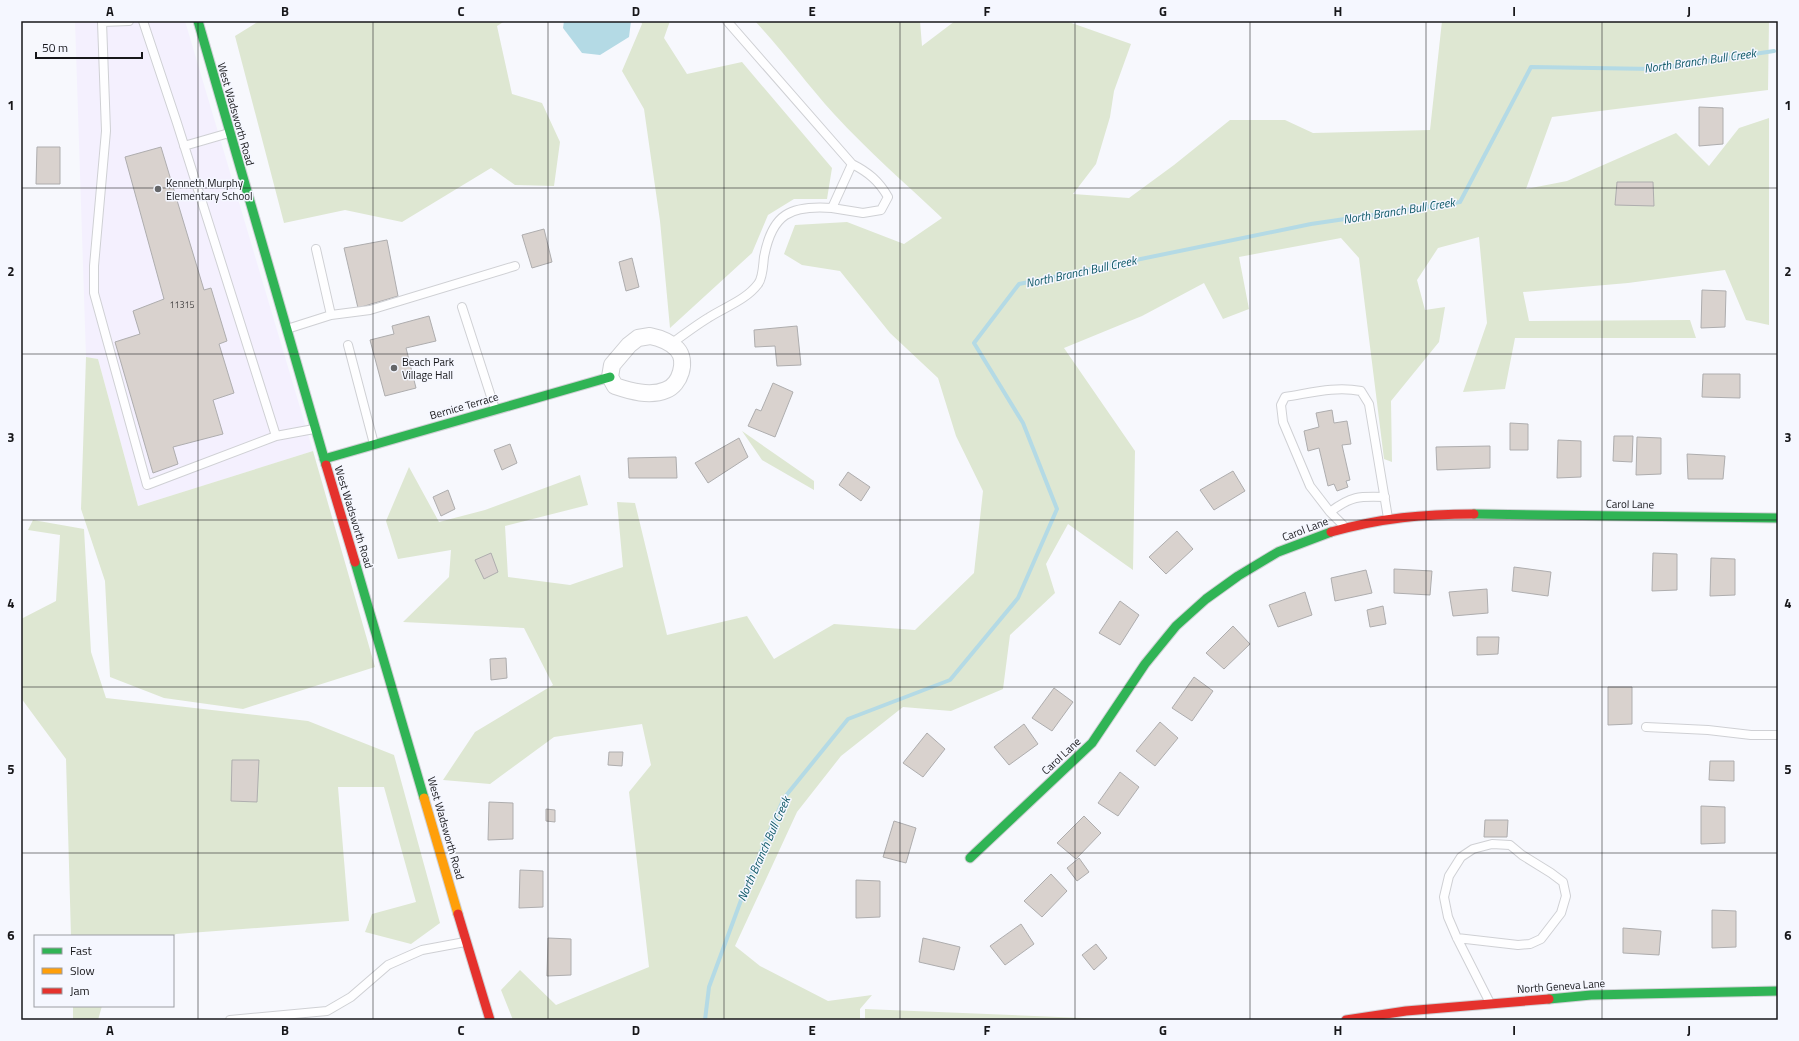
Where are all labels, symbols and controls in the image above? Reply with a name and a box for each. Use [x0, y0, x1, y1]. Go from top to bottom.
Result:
text: A [106, 1, 114, 21]
text: B [281, 1, 289, 21]
text: C [457, 1, 465, 21]
text: D [632, 1, 640, 21]
text: E [808, 1, 816, 21]
text: F [984, 1, 991, 21]
text: G [1159, 1, 1167, 21]
text: H [1334, 1, 1342, 21]
text: I [1512, 1, 1516, 21]
text: J [1687, 1, 1691, 21]
scale bar [36, 34, 142, 60]
text: 50 m [42, 38, 68, 57]
water label: North Branch Bull Creek [1643, 43, 1759, 78]
street label: West Wadsworth Road [214, 61, 258, 168]
text: 1 [7, 95, 15, 115]
text: 1 [1784, 95, 1792, 115]
place label: Kenneth Murphy Elementary School [166, 175, 253, 204]
marker: Kenneth Murphy Elementary School [153, 184, 163, 194]
water label: North Branch Bull Creek [1342, 192, 1458, 229]
water label: North Branch Bull Creek [1024, 250, 1140, 292]
text: 2 [7, 261, 15, 281]
text: 2 [1784, 261, 1792, 281]
house number: 11315 [169, 298, 195, 311]
place label: Beach Park Village Hall [402, 354, 455, 383]
marker: Beach Park Village Hall [389, 363, 399, 373]
street label: Bernice Terrace [428, 388, 501, 423]
text: 3 [7, 427, 15, 447]
text: 3 [1784, 427, 1792, 447]
street label: West Wadsworth Road [331, 464, 377, 570]
street label: Carol Lane [1606, 496, 1655, 512]
street label: Carol Lane [1280, 513, 1331, 545]
text: 4 [7, 593, 15, 613]
text: 4 [1784, 593, 1792, 613]
street label: Carol Lane [1038, 733, 1084, 778]
text: 5 [7, 759, 15, 779]
text: 5 [1784, 759, 1792, 779]
street label: West Wadsworth Road [424, 775, 468, 882]
water label: North Branch Bull Creek [732, 792, 796, 904]
text: 6 [7, 925, 15, 945]
text: 6 [1784, 925, 1792, 945]
legend [34, 935, 174, 1007]
text: Fast [70, 941, 93, 960]
text: Slow [70, 961, 95, 980]
street label: North Geneva Lane [1516, 975, 1606, 997]
text: Jam [70, 981, 90, 1000]
text: A [106, 1020, 114, 1040]
text: B [281, 1020, 289, 1040]
text: C [457, 1020, 465, 1040]
text: D [632, 1020, 640, 1040]
text: E [808, 1020, 816, 1040]
text: F [984, 1020, 991, 1040]
text: G [1159, 1020, 1167, 1040]
text: H [1334, 1020, 1342, 1040]
text: I [1512, 1020, 1516, 1040]
text: J [1687, 1020, 1691, 1040]

